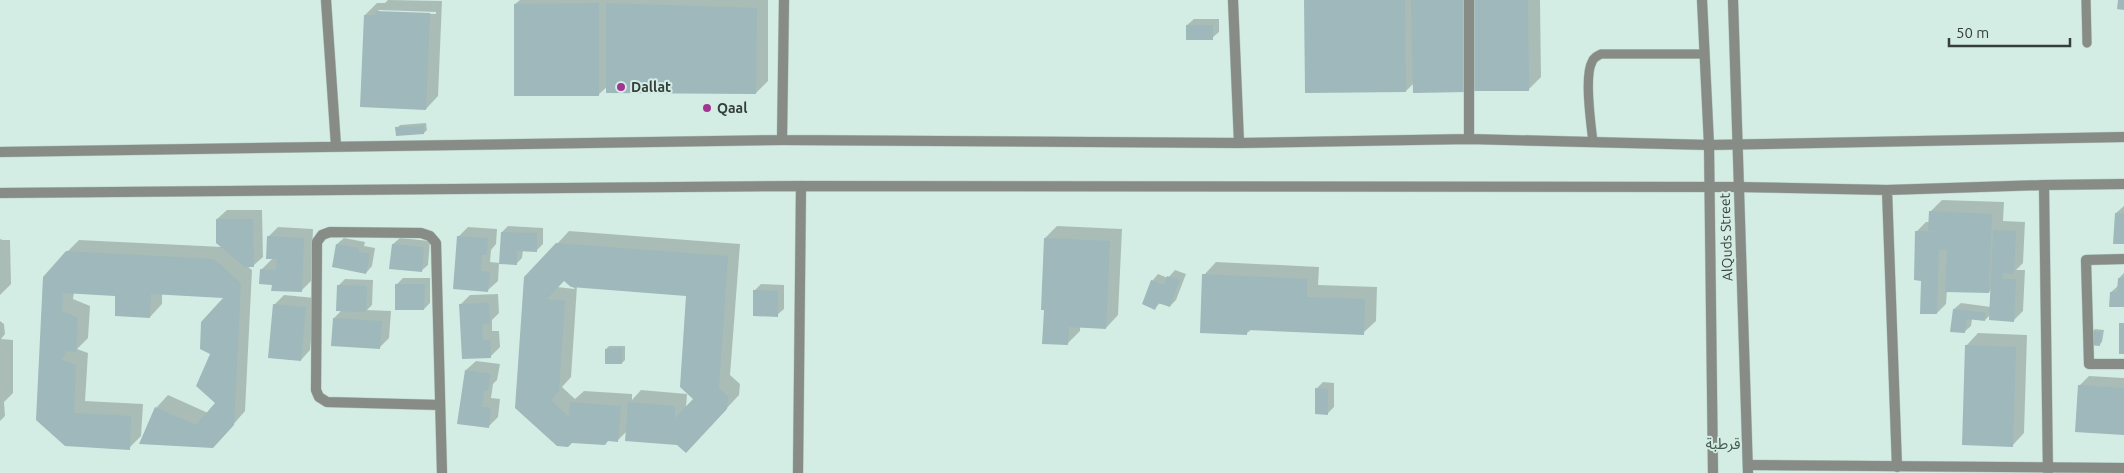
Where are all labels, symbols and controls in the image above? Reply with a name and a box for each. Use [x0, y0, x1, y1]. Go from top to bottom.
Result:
scale bar [1949, 15, 2070, 47]
text: 50 m [1956, 24, 1989, 41]
place label: Dallat [631, 79, 671, 95]
marker: Dallat [615, 81, 627, 93]
place label: Qaal [717, 100, 747, 116]
marker: Qaal [701, 102, 713, 114]
street label: AlQuds Street [1716, 192, 1736, 281]
district label: قرطبة [1706, 435, 1741, 453]

